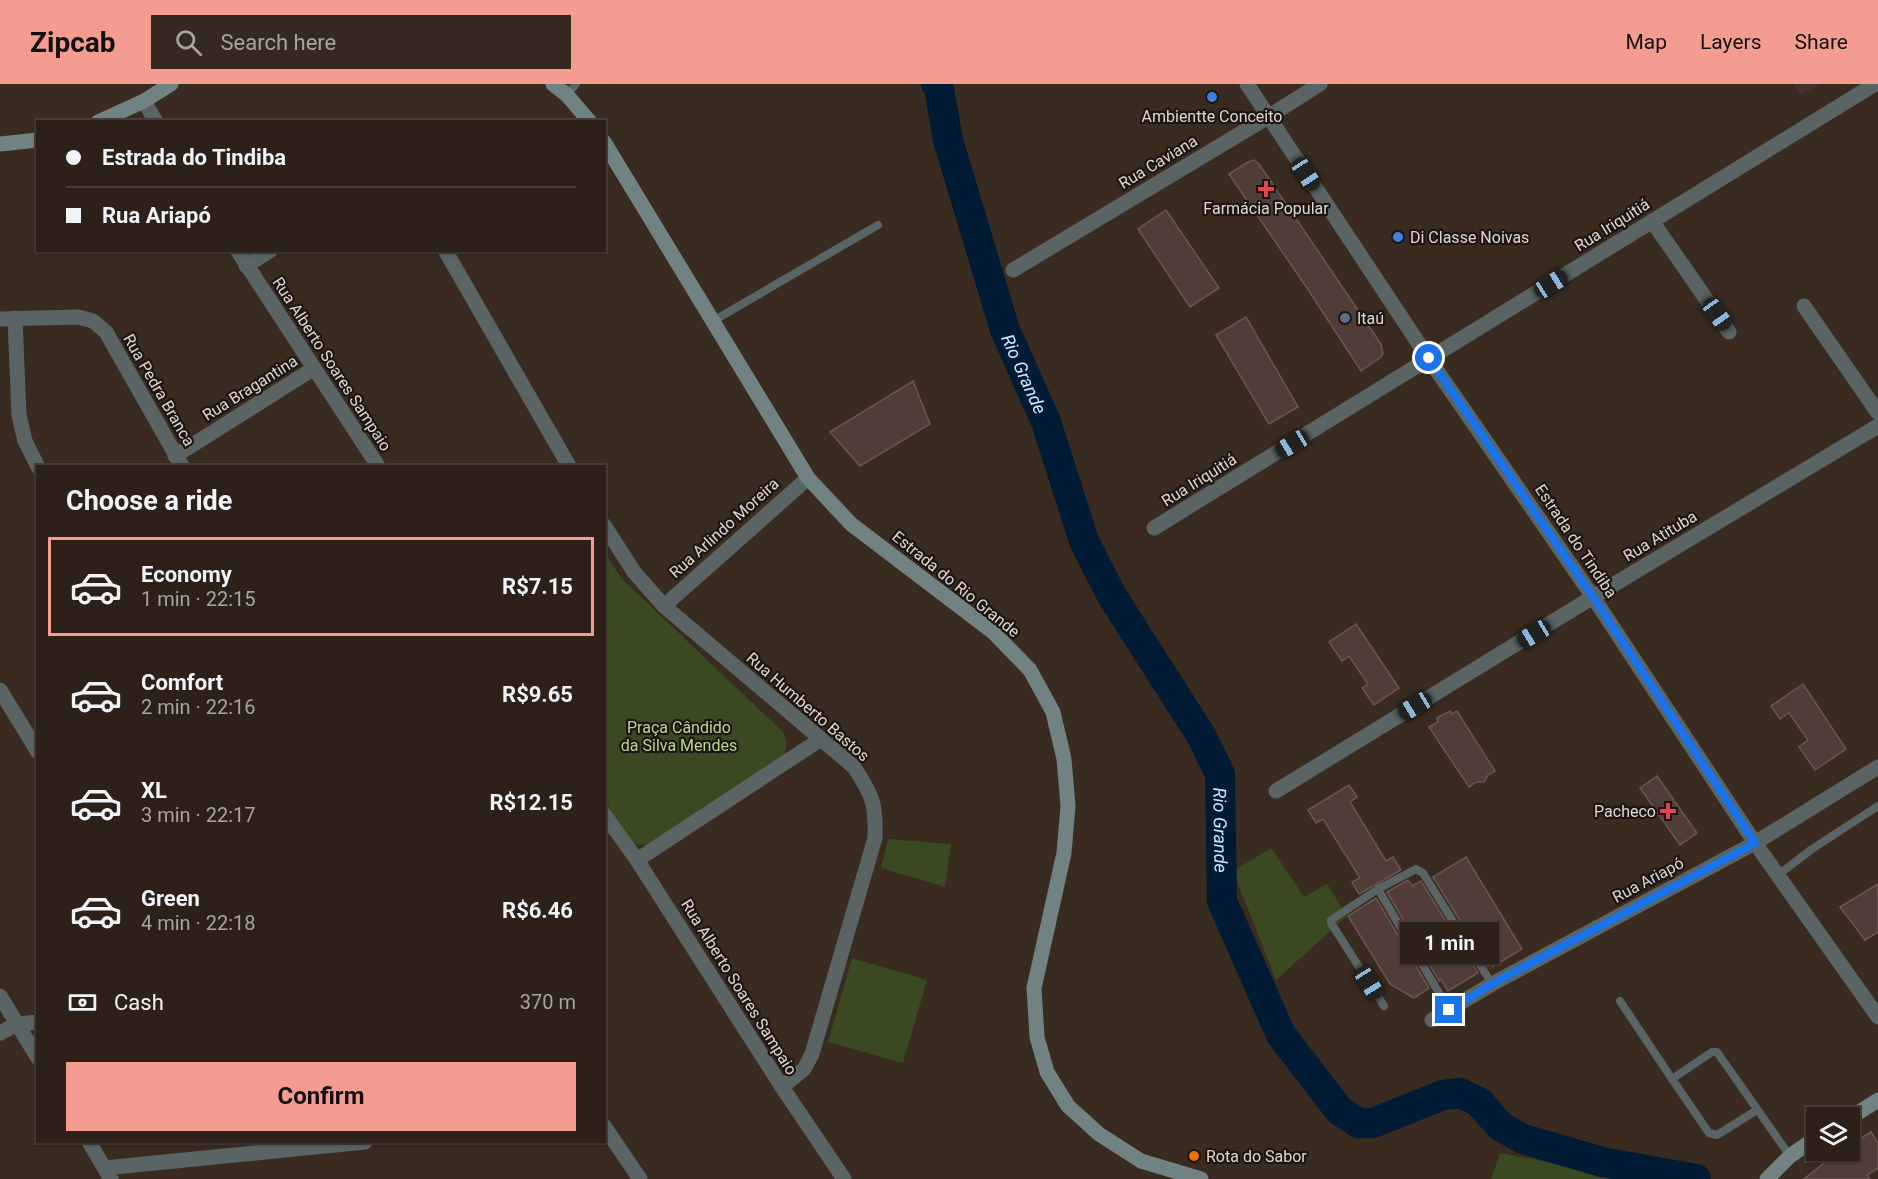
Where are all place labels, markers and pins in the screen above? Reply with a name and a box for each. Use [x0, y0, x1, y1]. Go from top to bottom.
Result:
marker: Ambientte Conceito [1205, 90, 1219, 104]
place label: Ambientte Conceito [1142, 107, 1282, 126]
marker: Farmácia Popular [1259, 182, 1273, 196]
place label: Farmácia Popular [1203, 199, 1329, 218]
place label: Di Classe Noivas [1410, 228, 1529, 247]
marker: Di Classe Noivas [1391, 230, 1405, 244]
place label: Itaú [1357, 309, 1384, 328]
marker: Itaú [1338, 311, 1352, 325]
place label: Pacheco [1594, 802, 1656, 821]
marker: Pacheco [1661, 804, 1675, 818]
place label: Rota do Sabor [1206, 1147, 1307, 1166]
marker: Rota do Sabor [1187, 1149, 1201, 1163]

